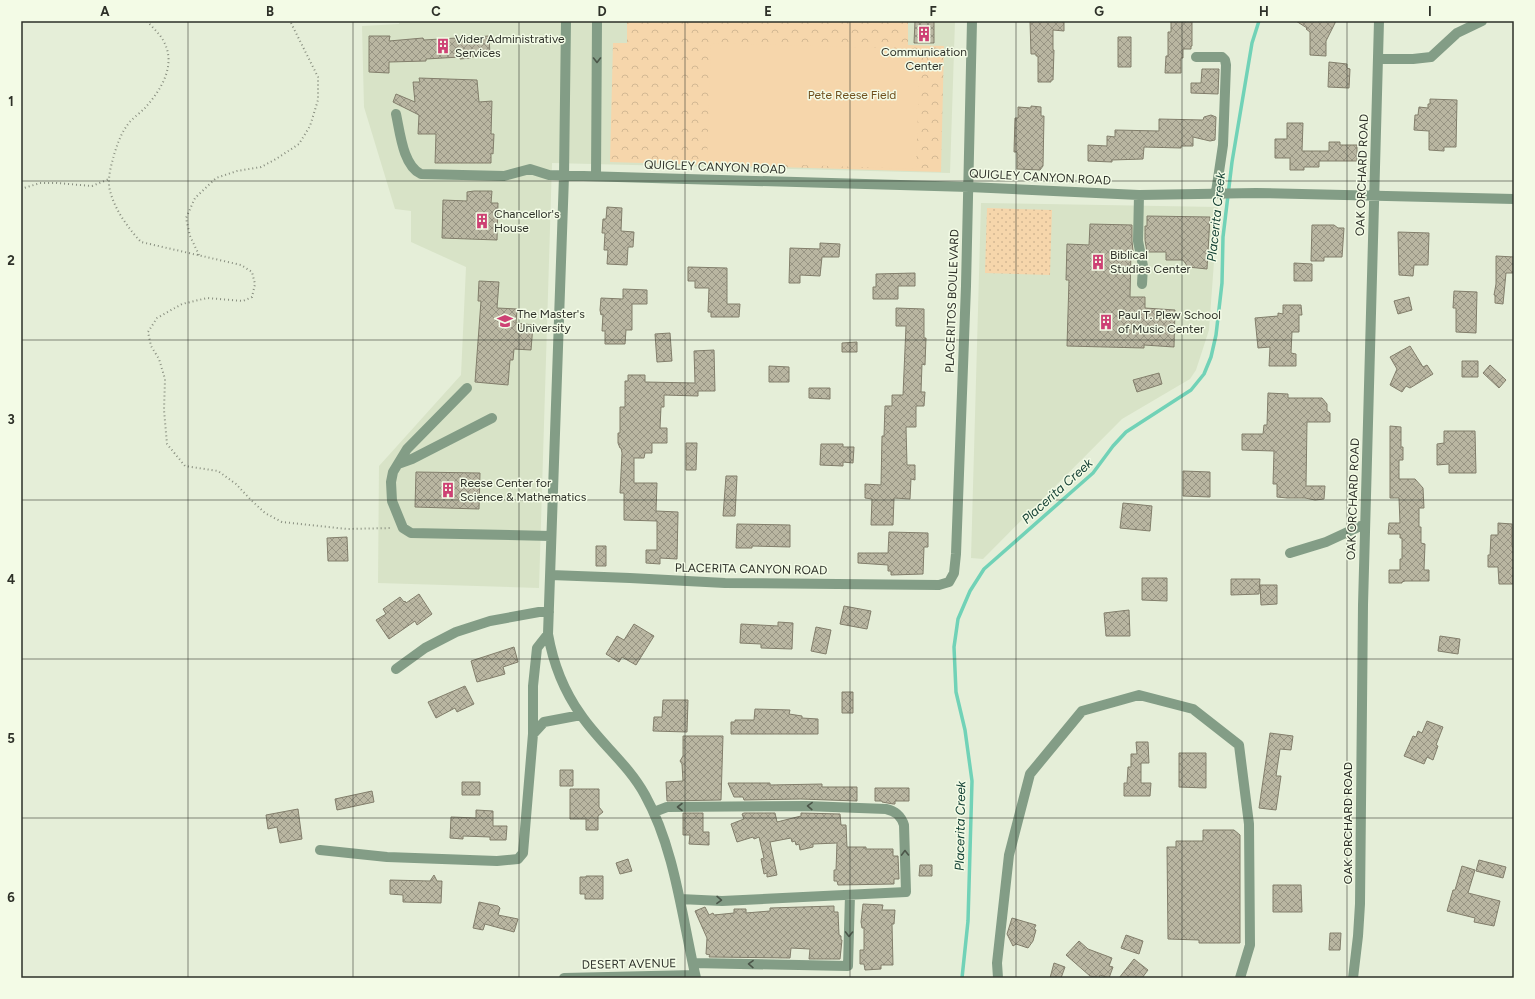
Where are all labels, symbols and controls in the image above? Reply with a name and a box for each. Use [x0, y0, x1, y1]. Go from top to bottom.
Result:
text: A [100, 4, 110, 19]
text: B [266, 4, 274, 19]
text: C [431, 4, 441, 19]
text: D [597, 4, 607, 19]
text: E [764, 4, 772, 19]
text: F [929, 4, 937, 19]
text: G [1094, 4, 1104, 19]
text: H [1259, 4, 1269, 19]
text: I [1428, 4, 1432, 19]
building icon: Communication Center [915, 25, 933, 43]
place label: Vider Administrative Services [455, 32, 565, 60]
building icon: Vider Administrative Services [434, 37, 452, 55]
place label: Communication Center [881, 45, 967, 73]
one-way arrow [593, 57, 601, 63]
park label: Pete Reese Field [808, 88, 896, 102]
text: 1 [8, 94, 14, 109]
street label: OAK ORCHARD ROAD [1353, 114, 1371, 236]
street label: QUIGLEY CANYON ROAD [644, 158, 786, 176]
street label: QUIGLEY CANYON ROAD [969, 166, 1111, 188]
water label: Placerita Creek [1204, 171, 1228, 262]
place label: Chancellor's House [494, 207, 560, 235]
building icon: Chancellor's House [473, 212, 491, 230]
street label: PLACERITOS BOULEVARD [942, 229, 962, 373]
place label: Biblical Studies Center [1110, 248, 1191, 276]
text: 2 [7, 253, 15, 268]
building icon: Biblical Studies Center [1089, 253, 1107, 271]
place label: The Master's University [517, 307, 585, 335]
place label: Paul T. Plew School of Music Center [1118, 308, 1221, 336]
school or university icon: The Master's University [496, 312, 514, 330]
building icon: Paul T. Plew School of Music Center [1097, 313, 1115, 331]
text: 3 [7, 412, 15, 427]
street label: OAK ORCHARD ROAD [1344, 438, 1362, 560]
water label: Placerita Creek [1019, 455, 1096, 527]
place label: Reese Center for Science & Mathematics [460, 476, 587, 504]
building icon: Reese Center for Science & Mathematics [439, 481, 457, 499]
street label: PLACERITA CANYON ROAD [675, 561, 827, 577]
text: 4 [7, 572, 15, 587]
text: 5 [7, 731, 15, 746]
street label: OAK ORCHARD ROAD [1341, 762, 1355, 884]
water label: Placerita Creek [952, 780, 968, 871]
one-way arrow [807, 802, 813, 811]
one-way arrow [677, 803, 683, 811]
one-way arrow [901, 850, 909, 856]
text: 6 [7, 890, 15, 905]
one-way arrow [716, 896, 722, 905]
one-way arrow [845, 931, 853, 937]
street label: DESERT AVENUE [581, 956, 677, 972]
one-way arrow [748, 960, 754, 968]

